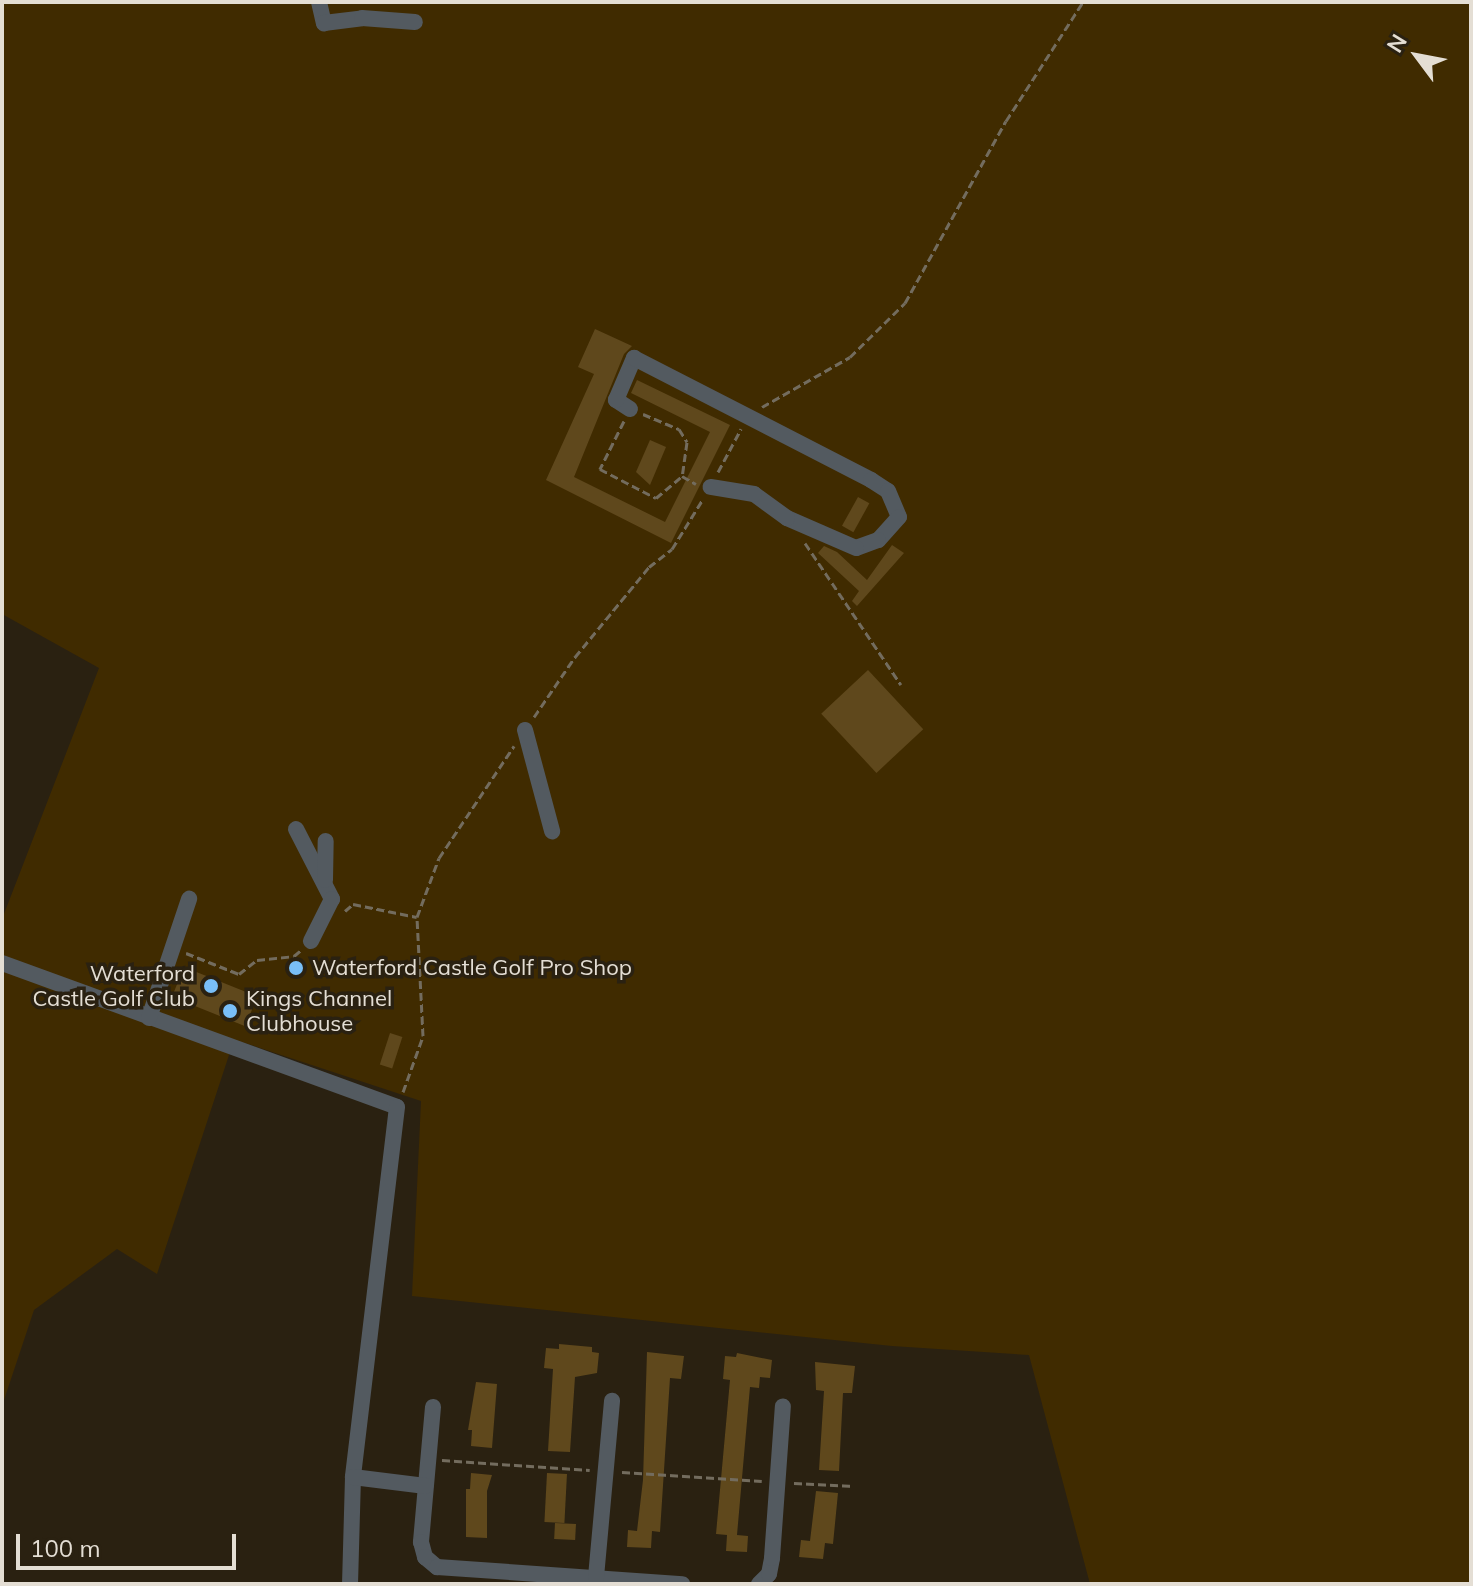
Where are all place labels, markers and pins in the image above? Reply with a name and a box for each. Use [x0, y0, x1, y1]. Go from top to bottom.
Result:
place label: Waterford Castle Golf Pro Shop [312, 955, 632, 981]
marker: Waterford Castle Golf Pro Shop [287, 959, 305, 977]
place label: Waterford Castle Golf Club [32, 960, 195, 1012]
marker: Waterford Castle Golf Club [202, 977, 220, 995]
place label: Kings Channel Clubhouse [246, 985, 392, 1036]
marker: Kings Channel Clubhouse [221, 1002, 239, 1020]

